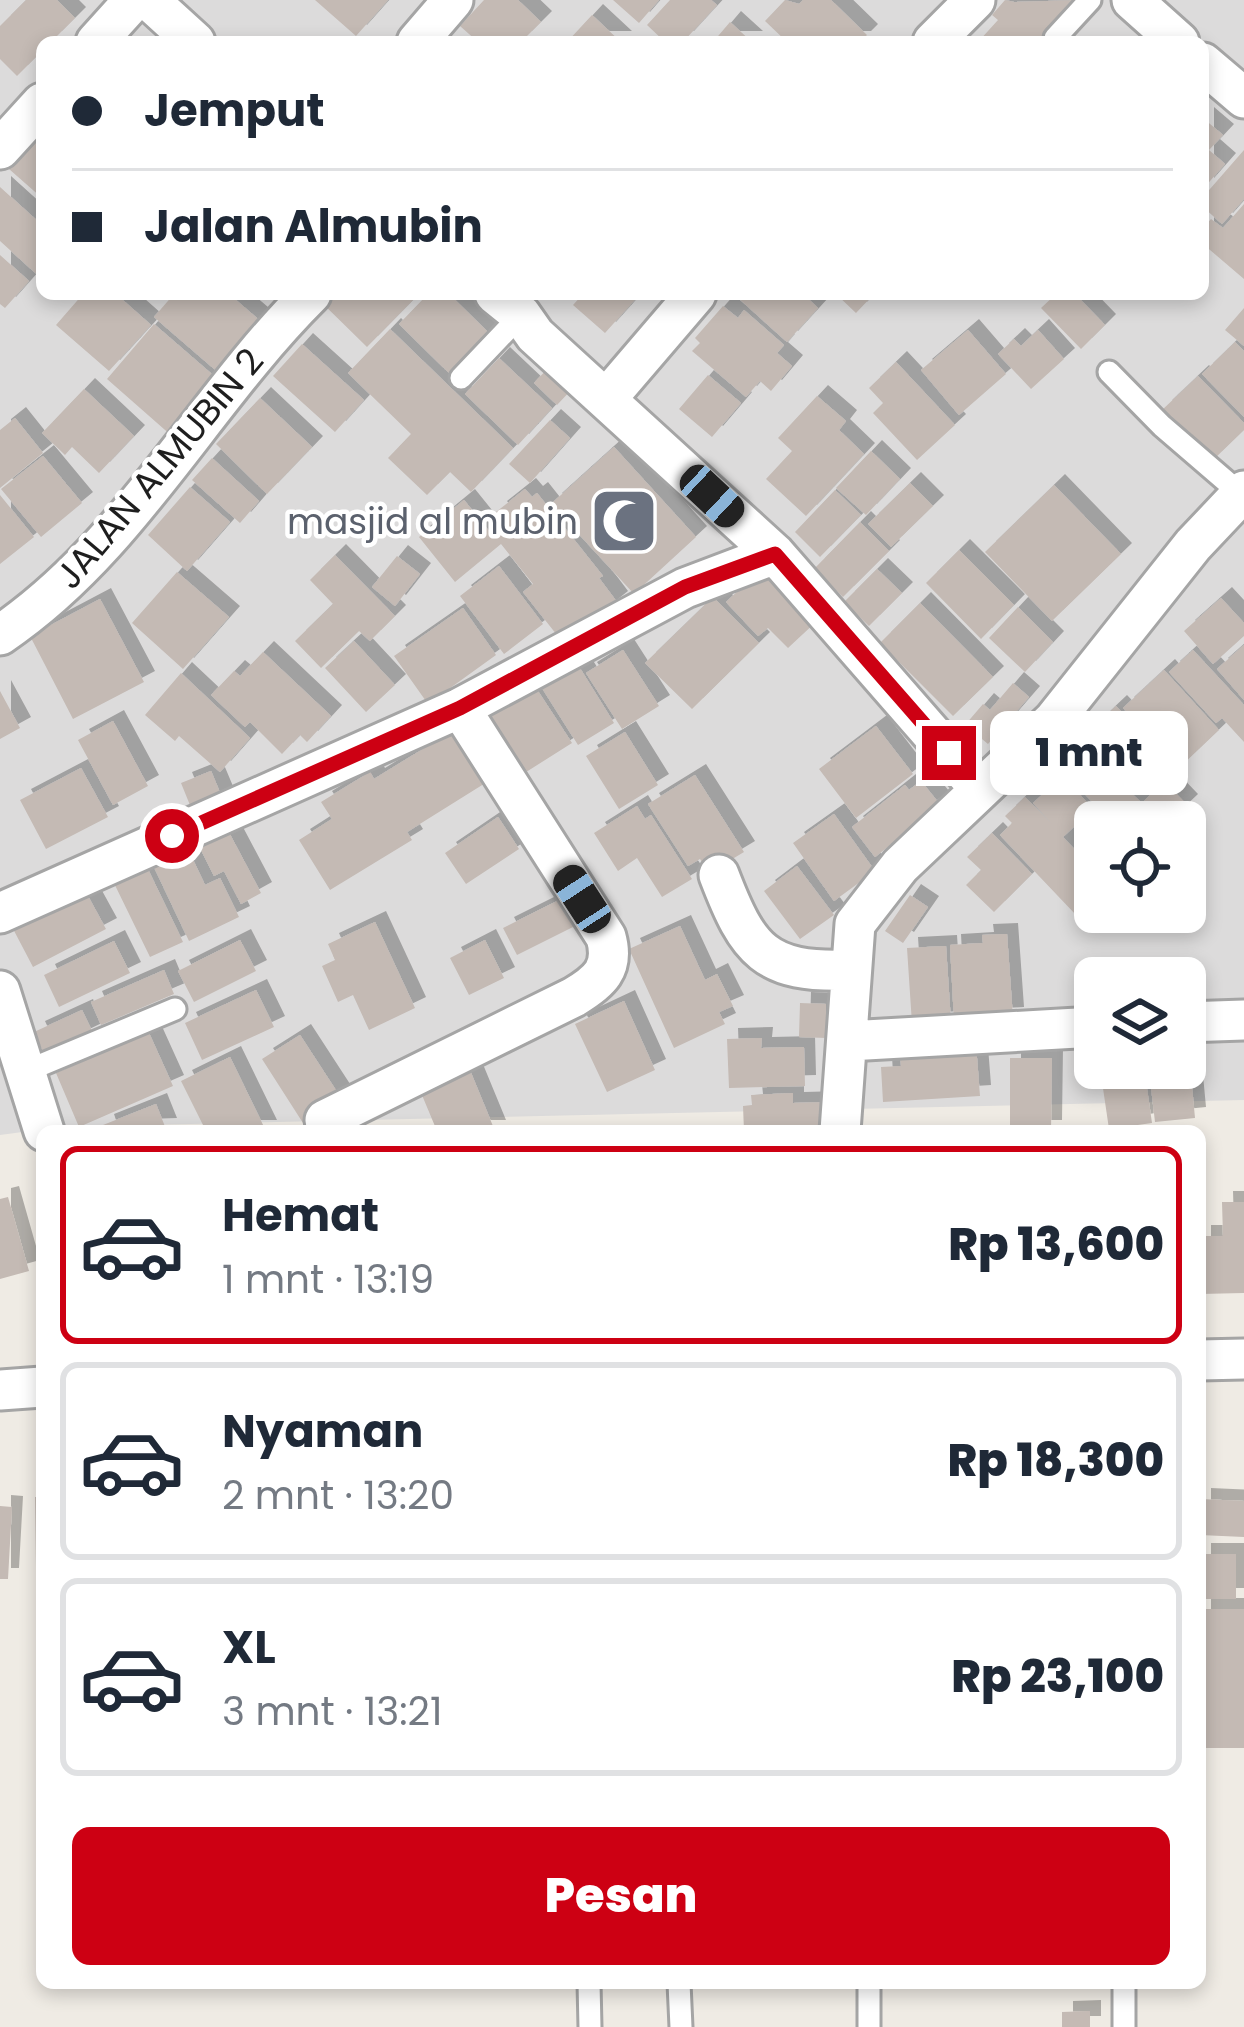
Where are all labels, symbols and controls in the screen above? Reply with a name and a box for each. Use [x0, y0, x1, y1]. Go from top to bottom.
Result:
text: Jemput [144, 79, 325, 142]
text: Jalan Almubin [144, 195, 483, 258]
street label: JALAN ALMUBIN 2 [44, 337, 275, 600]
car [673, 458, 751, 534]
mosque icon: masjid al mubin [589, 486, 659, 556]
place label: masjid al mubin [287, 496, 578, 547]
callout: 1 mnt [991, 711, 1189, 795]
text: 1 mnt [1035, 725, 1143, 780]
route end [922, 726, 976, 780]
map controls [1074, 801, 1206, 1089]
button: locate [1074, 801, 1206, 933]
route start [145, 809, 199, 863]
car [547, 859, 617, 939]
button: layers [1074, 957, 1206, 1089]
text: Hemat [222, 1184, 379, 1247]
icon: car [78, 1191, 186, 1299]
text: Rp 13,600 [948, 1213, 1164, 1276]
text: 1 mnt · 13:19 [222, 1252, 434, 1307]
text: Nyaman [222, 1400, 423, 1463]
icon: car [78, 1407, 186, 1515]
text: Rp 18,300 [948, 1429, 1164, 1492]
text: 2 mnt · 13:20 [222, 1468, 454, 1523]
text: XL [222, 1616, 276, 1679]
icon: car [78, 1623, 186, 1731]
text: Rp 23,100 [951, 1645, 1164, 1708]
text: 3 mnt · 13:21 [222, 1684, 442, 1739]
button: Pesan [72, 1827, 1170, 1965]

